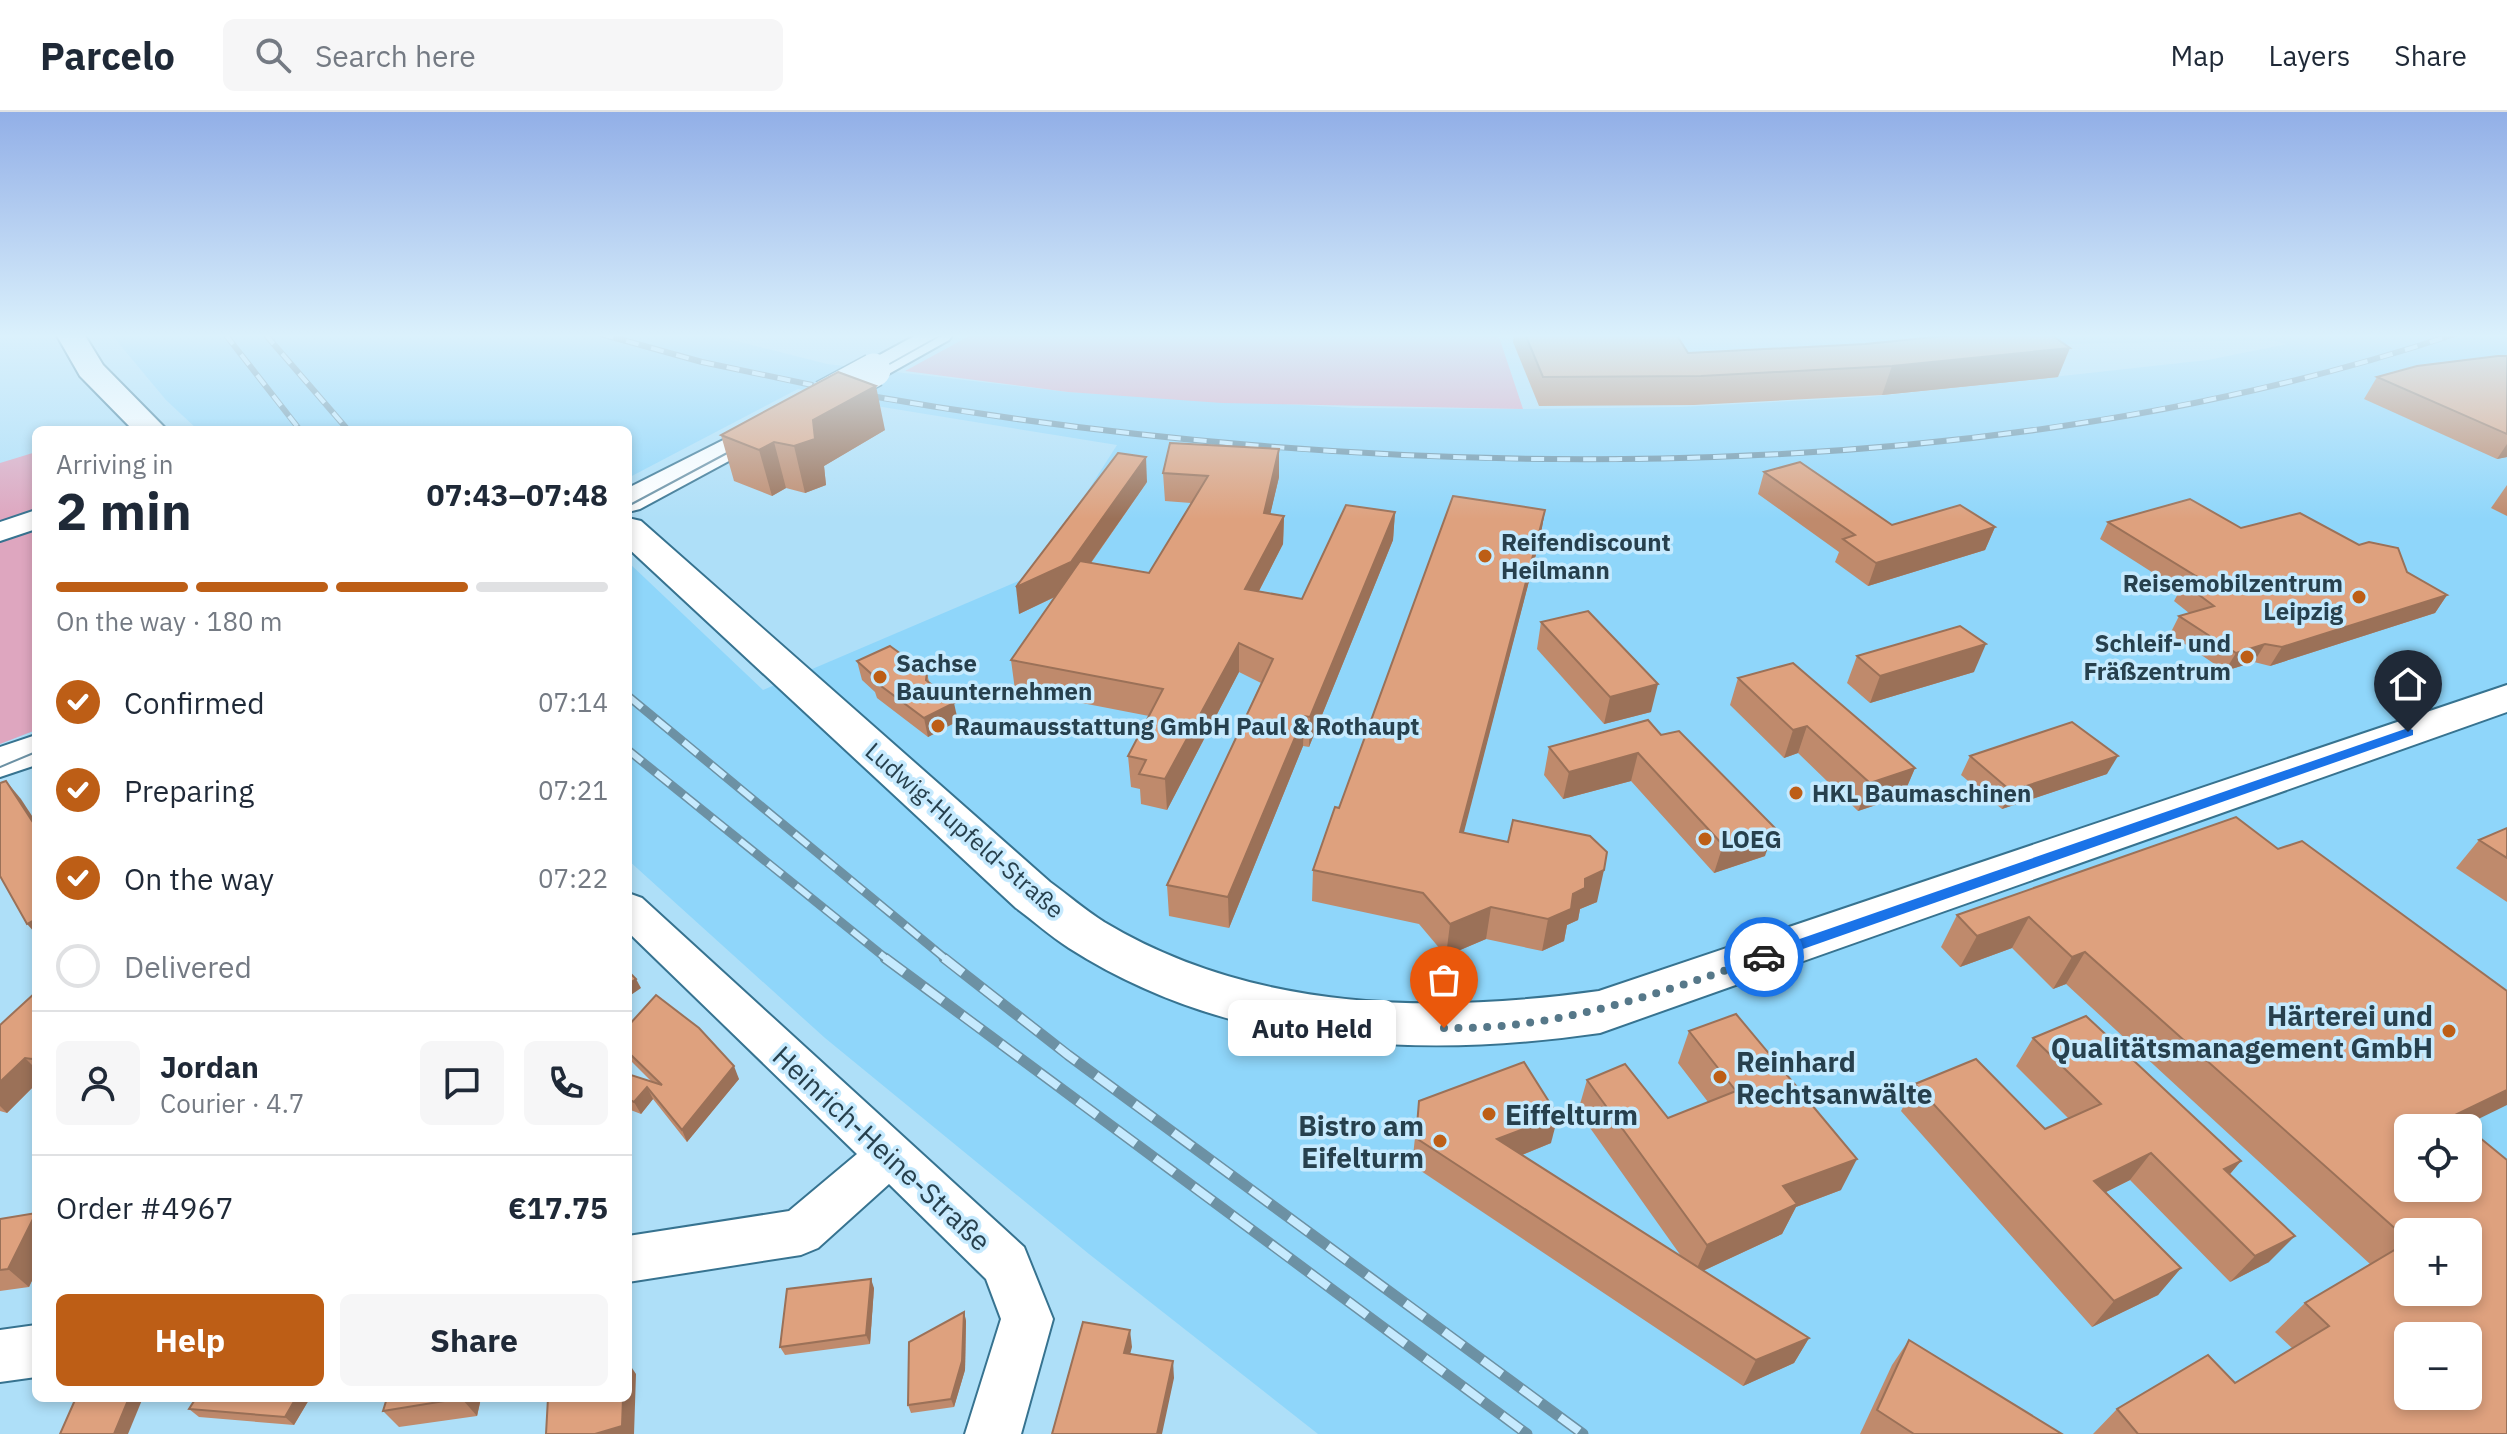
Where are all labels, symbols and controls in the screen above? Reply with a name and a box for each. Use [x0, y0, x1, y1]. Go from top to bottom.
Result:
search box [223, 19, 783, 91]
text: Parcelo [40, 31, 175, 80]
icon: search [251, 33, 295, 77]
text: Search here [315, 36, 476, 75]
text: Map [2170, 37, 2224, 74]
text: Layers [2268, 37, 2350, 74]
text: Share [2394, 37, 2467, 74]
text: Arriving in [56, 447, 173, 481]
text: 07:43–07:48 [427, 475, 608, 514]
text: 2 min [56, 477, 192, 544]
place label: Reifendiscount Heilmann [1501, 526, 1671, 586]
marker: Reifendiscount Heilmann [1476, 547, 1494, 565]
place label: Reisemobilzentrum Leipzig [2123, 567, 2344, 627]
marker: Reisemobilzentrum Leipzig [2350, 588, 2368, 606]
text: On the way · 180 m [56, 604, 282, 638]
place label: Schleif- und Fräßzentrum [2083, 627, 2231, 687]
place label: Sachse Bauunternehmen [896, 647, 1092, 707]
marker: Schleif- und Fräßzentrum [2238, 648, 2256, 666]
pin [2374, 650, 2442, 732]
icon: home [2386, 662, 2430, 706]
marker: Sachse Bauunternehmen [871, 668, 889, 686]
icon: check [56, 680, 100, 724]
text: Confirmed [124, 683, 265, 722]
text: 07:14 [538, 685, 608, 719]
place label: Raumausstattung GmbH Paul & Rothaupt [954, 710, 1420, 742]
marker: Raumausstattung GmbH Paul & Rothaupt [929, 717, 947, 735]
street label: Ludwig-Hupfeld-Straße [859, 735, 1071, 925]
icon: check [56, 768, 100, 812]
text: Preparing [124, 771, 254, 810]
text: 07:21 [538, 773, 608, 807]
place label: HKL Baumaschinen [1812, 777, 2031, 809]
marker: HKL Baumaschinen [1787, 784, 1805, 802]
place label: LOEG [1721, 823, 1782, 855]
marker: LOEG [1696, 830, 1714, 848]
icon: check [56, 856, 100, 900]
text: On the way [124, 859, 274, 898]
text: 07:22 [538, 861, 608, 895]
courier [1724, 917, 1804, 997]
icon: car [1742, 935, 1786, 979]
pin [1410, 946, 1478, 1028]
text: Delivered [124, 947, 252, 986]
icon: bag [1422, 958, 1466, 1002]
place label: Härterei und Qualitätsmanagement GmbH [2051, 997, 2433, 1066]
callout: Auto Held [1228, 1000, 1396, 1056]
text: Auto Held [1251, 1011, 1373, 1045]
marker: Härterei und Qualitätsmanagement GmbH [2440, 1022, 2458, 1040]
street label: Heinrich-Heine-Straße [765, 1037, 999, 1259]
button: person [56, 1041, 140, 1125]
button: chat [420, 1041, 504, 1125]
button: phone [524, 1041, 608, 1125]
place label: Reinhard Rechtsanwälte [1736, 1043, 1932, 1112]
text: Jordan [160, 1047, 259, 1086]
marker: Reinhard Rechtsanwälte [1711, 1068, 1729, 1086]
text: Courier · 4.7 [160, 1086, 304, 1120]
place label: Eiffelturm [1505, 1096, 1638, 1133]
marker: Eiffelturm [1480, 1105, 1498, 1123]
place label: Bistro am Eifelturm [1298, 1107, 1424, 1176]
map controls [2394, 1114, 2482, 1410]
button: locate [2394, 1114, 2482, 1202]
marker: Bistro am Eifelturm [1431, 1132, 1449, 1150]
text: Order #4967 [56, 1188, 233, 1227]
text: €17.75 [508, 1188, 608, 1227]
button: + [2394, 1218, 2482, 1306]
button: Help [56, 1294, 324, 1386]
button: Share [340, 1294, 608, 1386]
button: − [2394, 1322, 2482, 1410]

